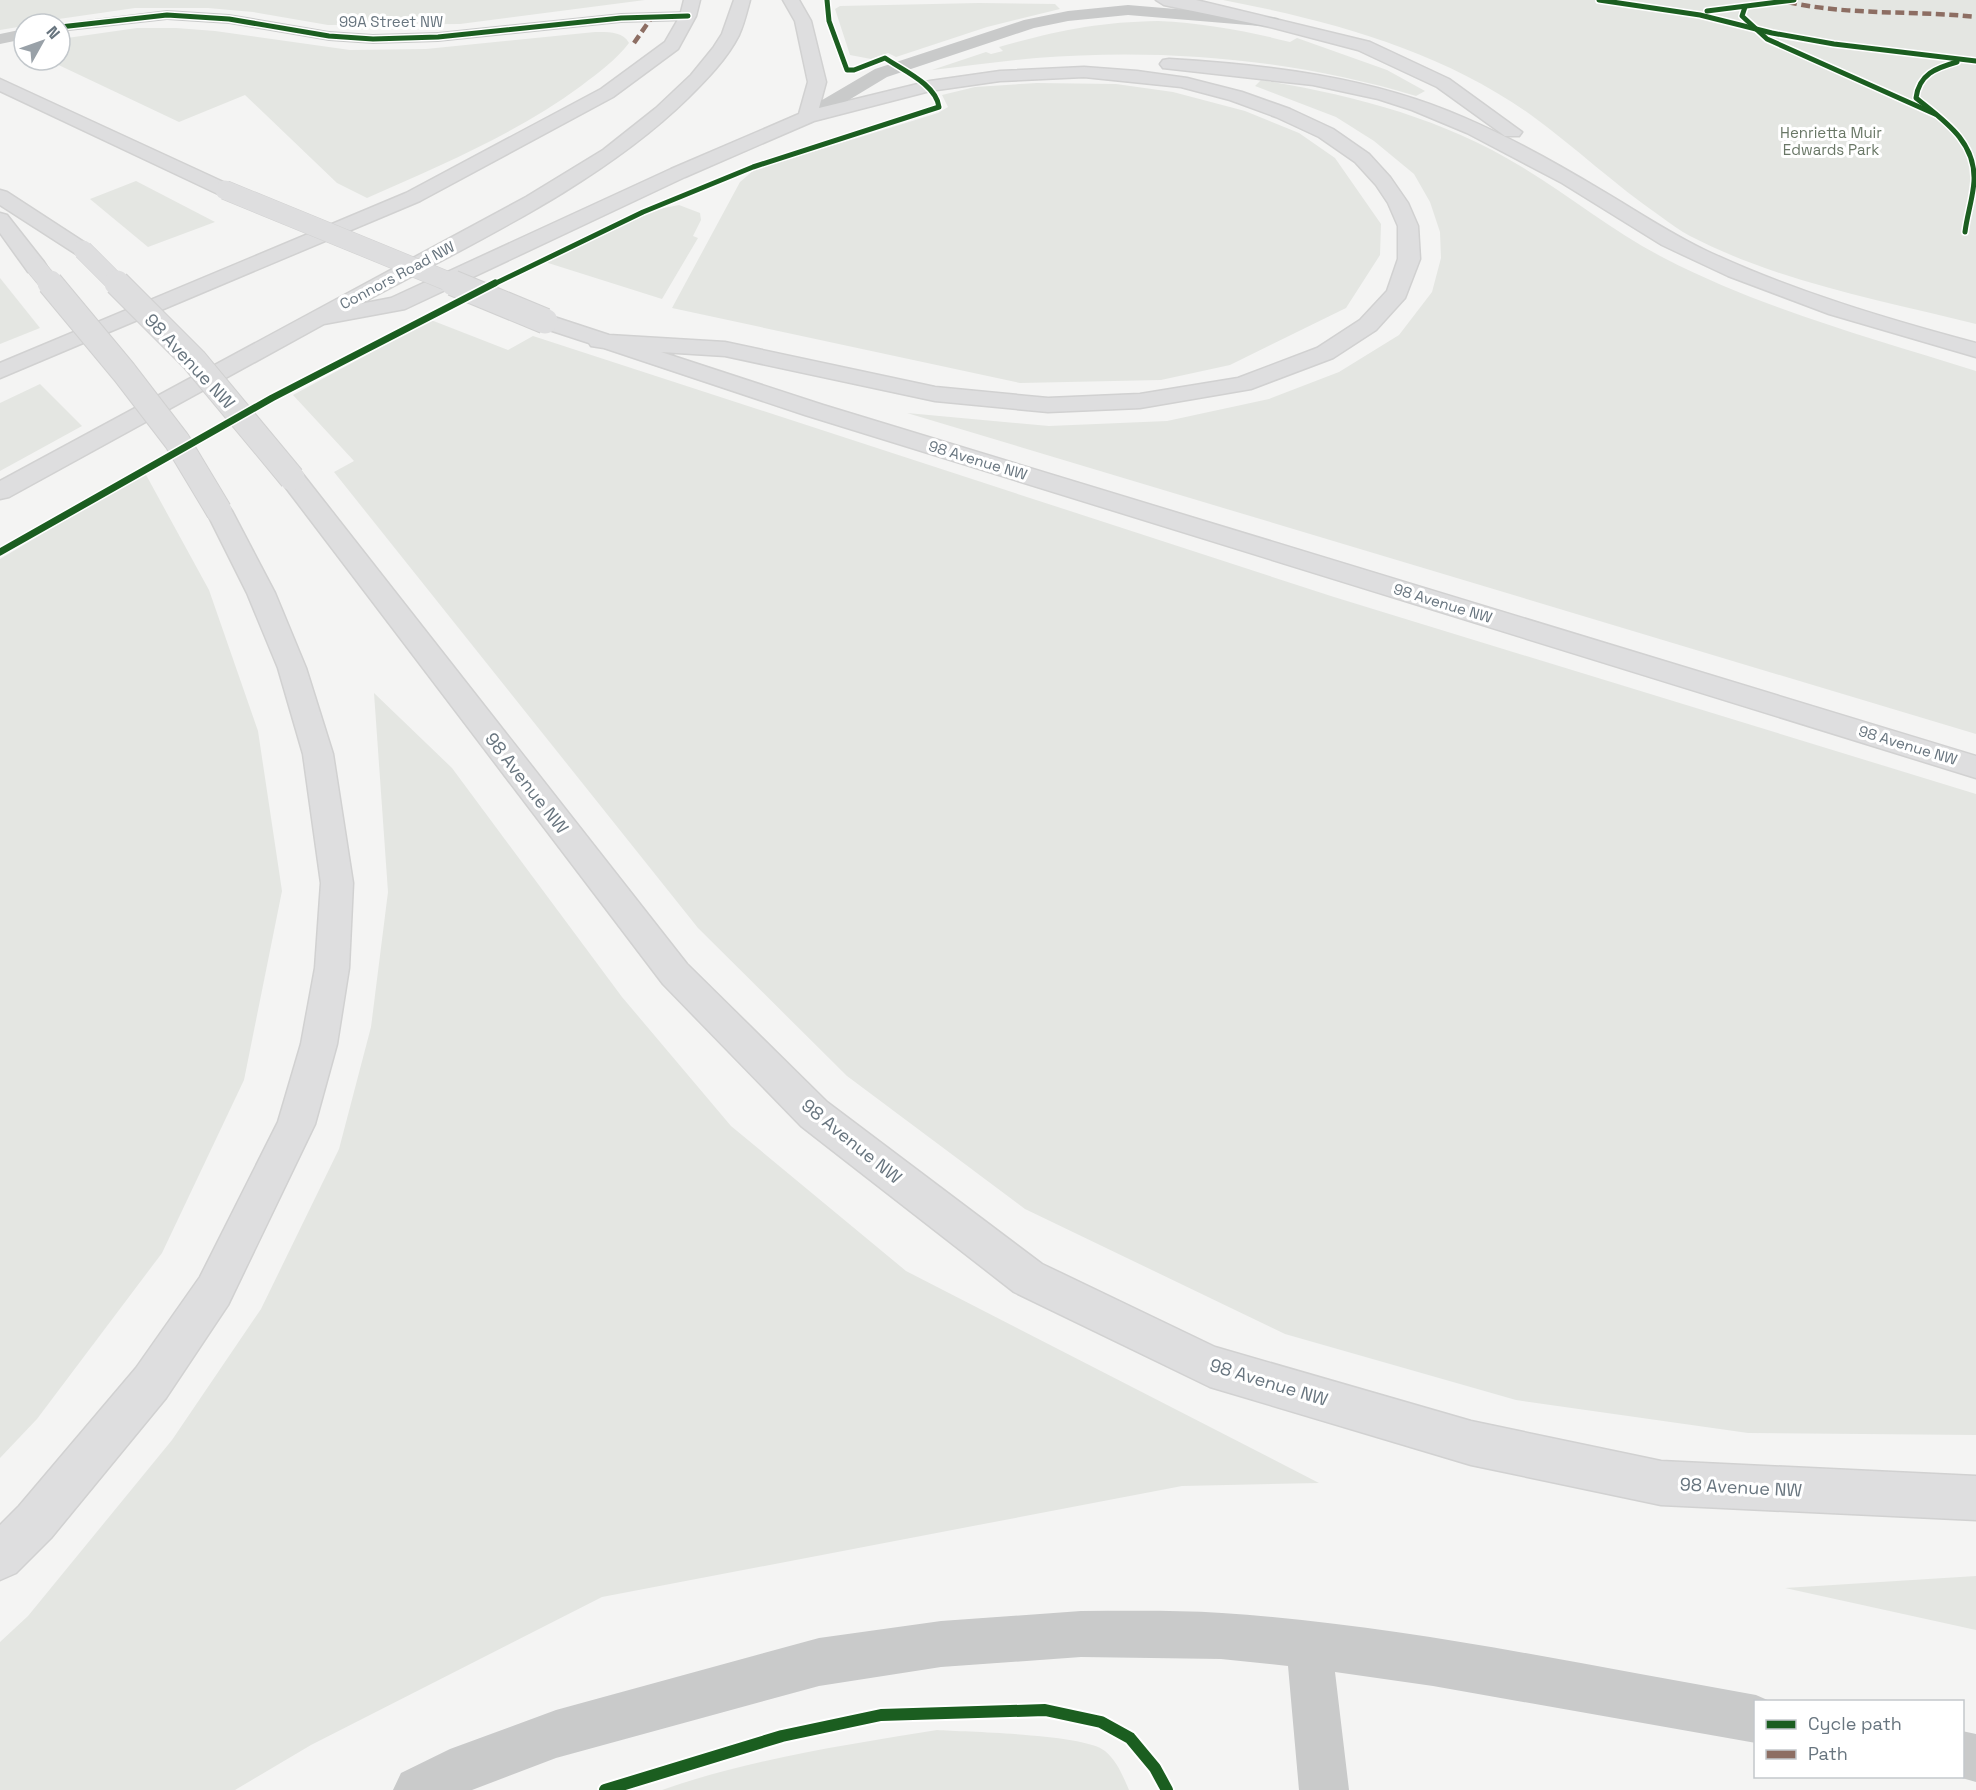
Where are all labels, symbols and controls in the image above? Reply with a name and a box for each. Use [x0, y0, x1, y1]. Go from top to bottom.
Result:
north arrow [12, 12, 72, 72]
street label: 99A Street NW [339, 12, 443, 31]
text: N [42, 22, 65, 44]
park label: Henrietta Muir Edwards Park [1780, 123, 1882, 159]
street label: Connors Road NW [336, 237, 458, 313]
street label: 98 Avenue NW [140, 308, 240, 414]
street label: 98 Avenue NW [926, 436, 1030, 484]
street label: 98 Avenue NW [1391, 579, 1495, 627]
street label: 98 Avenue NW [1856, 721, 1960, 769]
street label: 98 Avenue NW [480, 728, 574, 839]
street label: 98 Avenue NW [797, 1094, 907, 1189]
street label: 98 Avenue NW [1207, 1353, 1331, 1411]
street label: 98 Avenue NW [1679, 1472, 1803, 1502]
legend [1754, 1700, 1964, 1778]
text: Cycle path [1808, 1712, 1902, 1735]
text: Path [1808, 1742, 1848, 1765]

